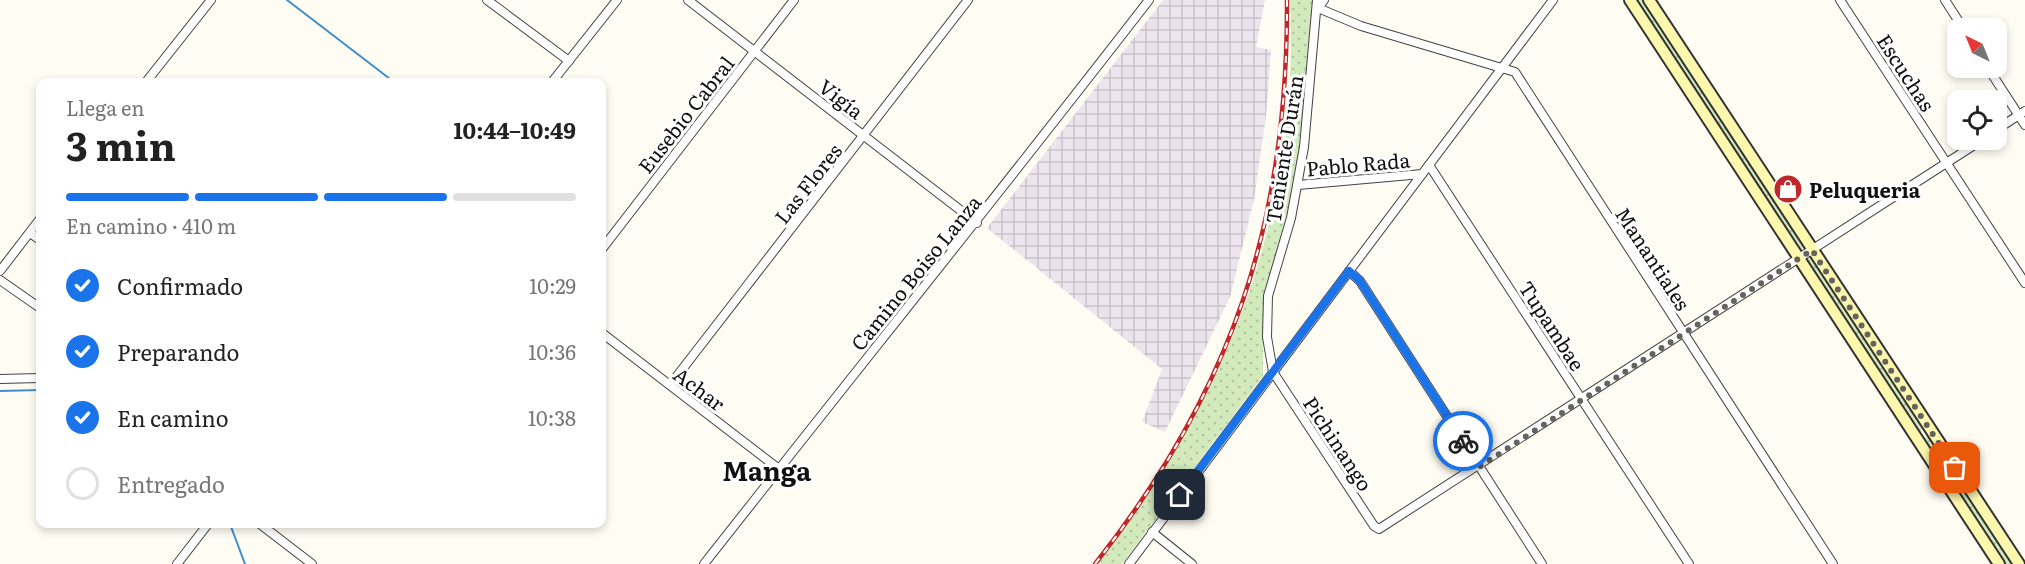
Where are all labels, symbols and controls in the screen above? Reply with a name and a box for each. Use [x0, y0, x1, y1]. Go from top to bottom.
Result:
north arrow [1947, 18, 2007, 78]
map controls [1947, 18, 2007, 150]
street label: Escuchas [1871, 27, 1943, 117]
street label: Eusebio Cabral [630, 49, 741, 179]
street label: Vigía [813, 71, 871, 125]
street label: Teniente Durán [1256, 73, 1310, 225]
button: locate [1947, 90, 2007, 150]
text: Llega en [66, 92, 144, 122]
text: 10:44–10:49 [454, 113, 576, 146]
text: 3 min [66, 115, 176, 173]
street label: Las Flores [766, 136, 848, 230]
street label: Pablo Rada [1305, 143, 1411, 182]
shop icon: Peluqueria [1772, 173, 1804, 205]
place label: Peluqueria [1809, 174, 1921, 204]
street label: Camino Boiso Lanza [843, 188, 987, 356]
street label: Manantiales [1609, 200, 1699, 316]
text: En camino · 410 m [66, 210, 236, 240]
icon: check [66, 269, 99, 302]
text: Confirmado [117, 269, 243, 302]
text: 10:29 [529, 270, 576, 300]
street label: Tupambae [1513, 274, 1593, 376]
icon: check [66, 335, 99, 368]
text: Preparando [117, 335, 239, 368]
text: 10:36 [528, 336, 576, 366]
street label: Achar [668, 359, 733, 418]
street label: Pichinango [1297, 390, 1381, 496]
icon: check [66, 401, 99, 434]
text: En camino [117, 401, 229, 434]
text: 10:38 [528, 402, 576, 432]
courier [1433, 411, 1493, 471]
icon: bike [1447, 425, 1480, 458]
pin [1929, 442, 1980, 493]
district label: Manga [723, 450, 811, 489]
icon: bag [1938, 451, 1971, 484]
text: Entregado [117, 467, 225, 500]
pin [1154, 469, 1205, 520]
icon: home [1163, 478, 1196, 511]

